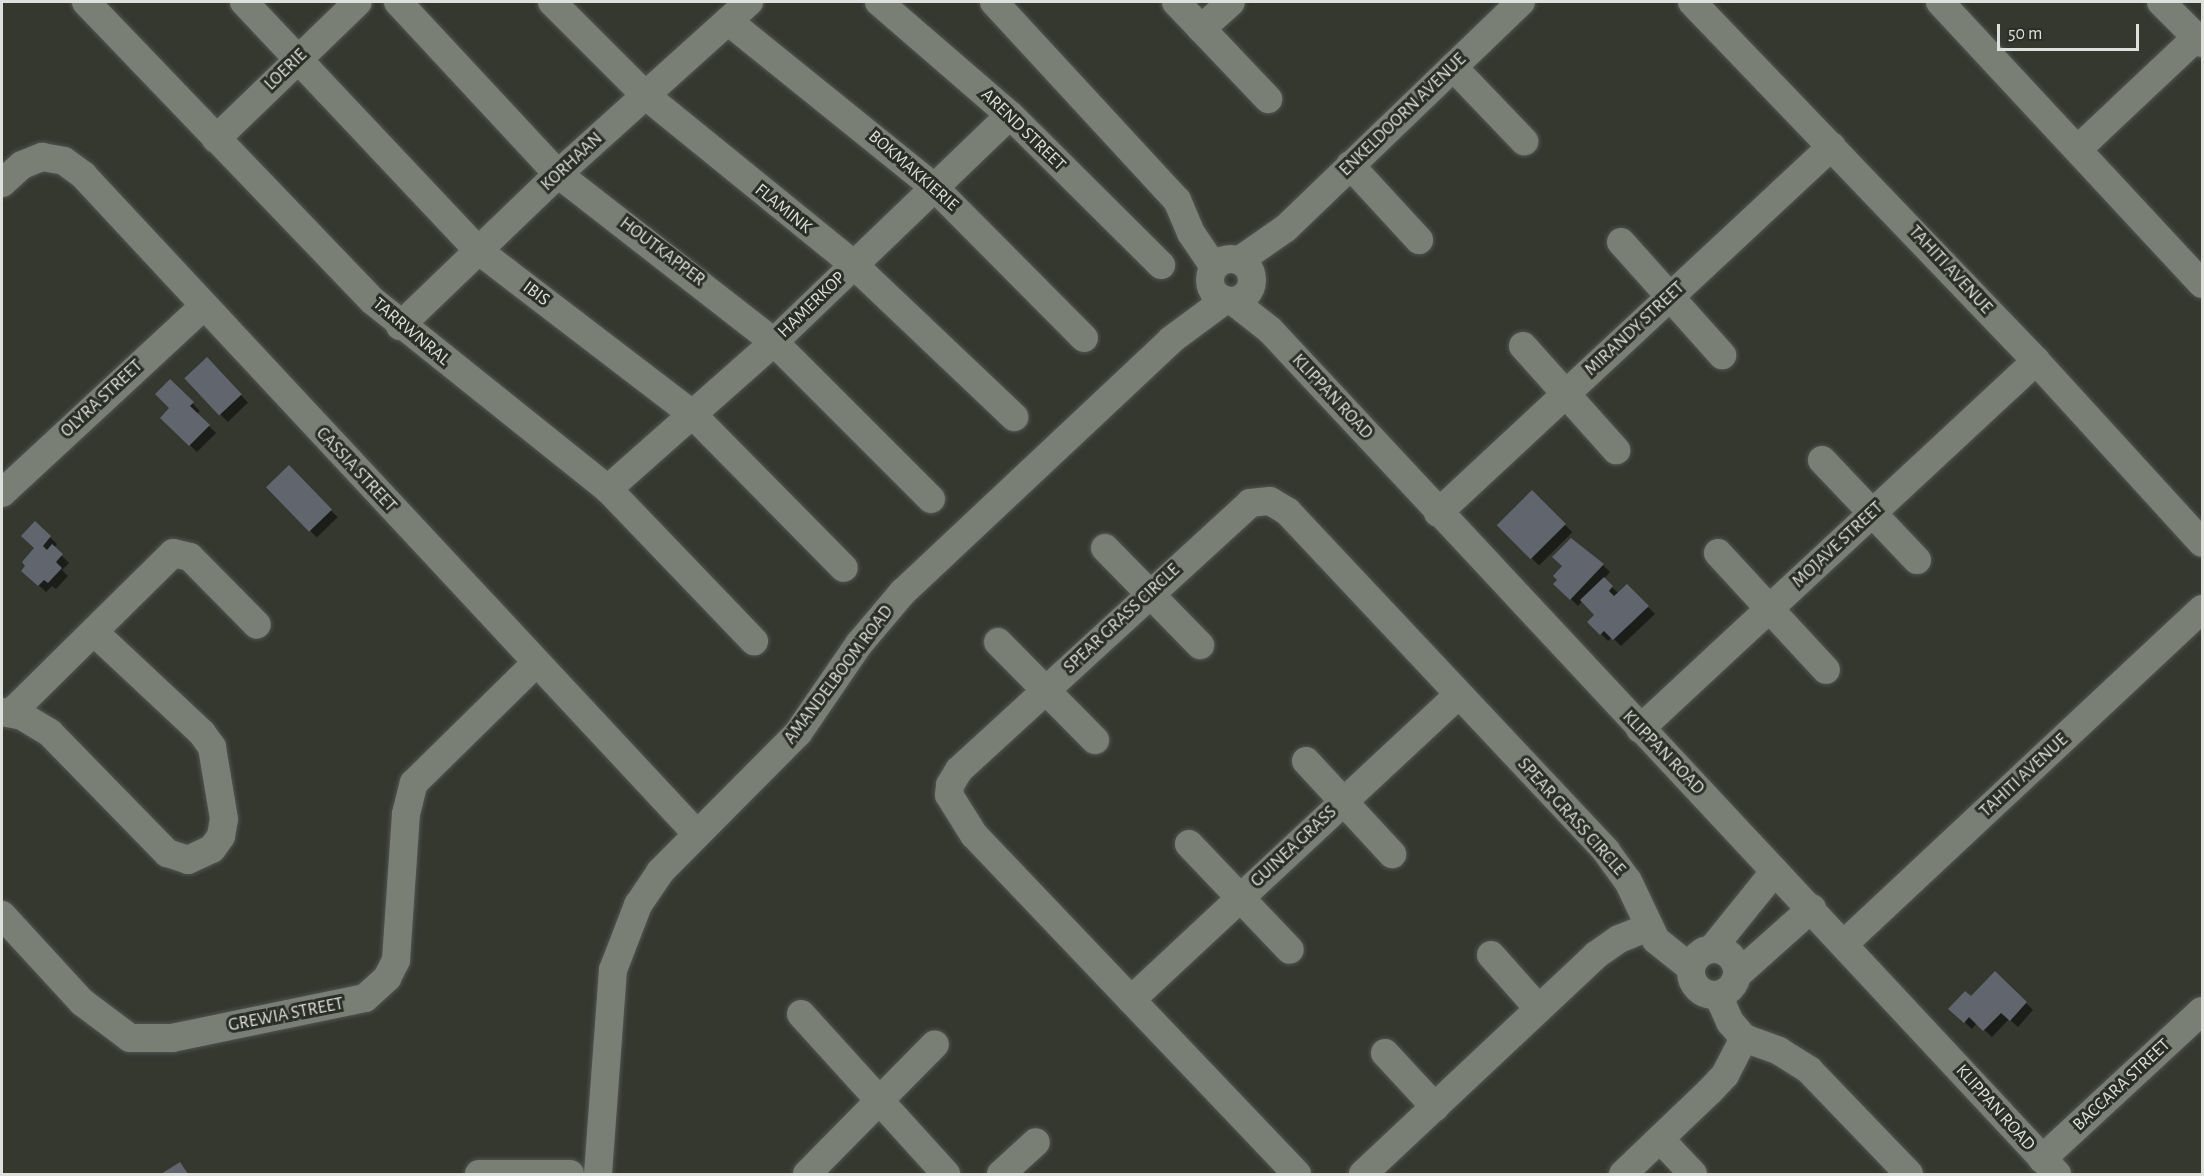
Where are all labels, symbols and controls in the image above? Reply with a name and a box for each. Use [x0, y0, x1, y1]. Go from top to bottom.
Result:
scale bar [2000, 12, 2142, 50]
text: 50 m [2008, 25, 2042, 43]
street label: LOERIE [260, 45, 312, 95]
street label: ENKELDOORN AVENUE [1335, 49, 1471, 181]
street label: AREND STREET [976, 84, 1070, 176]
street label: BOKMAKKIERIE [864, 126, 962, 216]
street label: KORHAAN [537, 128, 607, 196]
street label: FLAMINK [750, 180, 816, 238]
street label: HOUTKAPPER [615, 213, 709, 291]
street label: TAHITI AVENUE [1904, 221, 1996, 319]
street label: HAMERKOP [774, 267, 850, 343]
street label: IBIS [518, 277, 554, 311]
street label: MIRANDY STREET [1581, 277, 1689, 381]
street label: TARRWNRAL [368, 293, 454, 371]
street label: KLIPPAN ROAD [1287, 350, 1377, 444]
street label: OLYRA STREET [57, 356, 147, 442]
street label: CASSIA STREET [311, 423, 401, 517]
street label: MOJAVE STREET [1788, 497, 1888, 593]
street label: SPEAR GRASS CIRCLE [1060, 560, 1184, 678]
street label: AMANDELBOOM ROAD [780, 601, 898, 749]
street label: KLIPPAN ROAD [1617, 706, 1709, 800]
street label: TAHITI AVENUE [1975, 730, 2073, 822]
street label: SPEAR GRASS CIRCLE [1513, 754, 1629, 880]
street label: GUINEA GRASS [1247, 802, 1341, 892]
street label: GREWIA STREET [227, 993, 345, 1037]
street label: BACCARA STREET [2069, 1034, 2175, 1136]
street label: KLIPPAN ROAD [1951, 1060, 2039, 1156]

